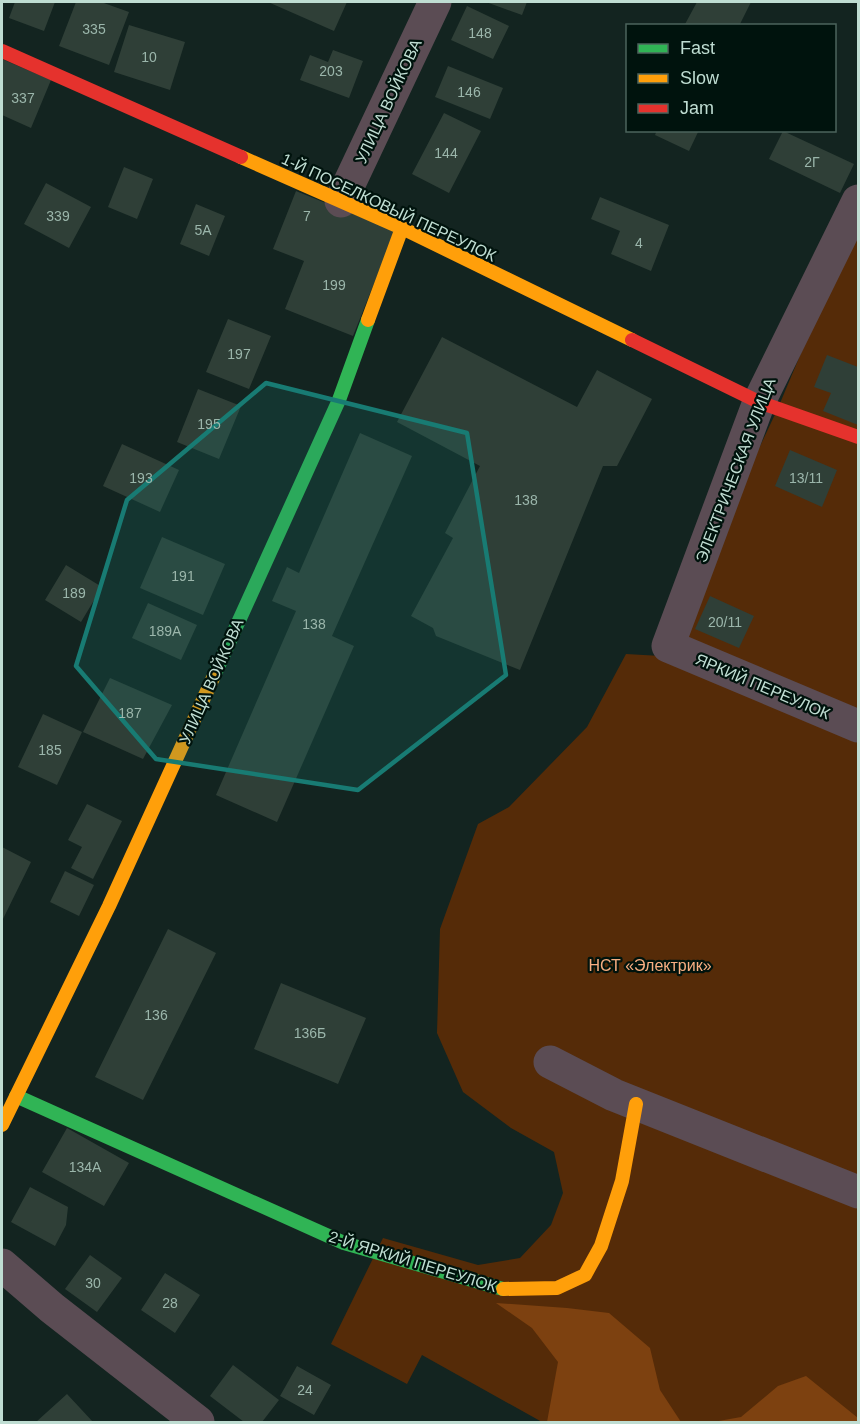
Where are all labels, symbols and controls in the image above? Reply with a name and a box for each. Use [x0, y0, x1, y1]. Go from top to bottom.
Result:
house number: 335 [82, 21, 106, 37]
legend [626, 24, 836, 132]
house number: 148 [468, 25, 492, 41]
street label: УЛИЦА ВОЙКОВА [351, 36, 425, 166]
text: Fast [680, 38, 715, 58]
house number: 10 [141, 49, 157, 65]
house number: 203 [319, 63, 343, 79]
text: Slow [680, 68, 720, 88]
house number: 146 [457, 84, 481, 100]
house number: 337 [11, 90, 35, 106]
text: Jam [680, 98, 714, 118]
house number: 144 [434, 145, 458, 161]
street label: 1-Й ПОСЕЛКОВЫЙ ПЕРЕУЛОК [279, 149, 500, 265]
house number: 2Г [804, 154, 820, 170]
house number: 339 [46, 208, 70, 224]
house number: 7 [303, 208, 311, 224]
house number: 5А [194, 222, 212, 238]
house number: 4 [635, 235, 643, 251]
house number: 199 [322, 277, 346, 293]
house number: 197 [227, 346, 251, 362]
street label: ЭЛЕКТРИЧЕСКАЯ УЛИЦА [692, 375, 779, 565]
house number: 195 [197, 416, 221, 432]
house number: 193 [129, 470, 153, 486]
house number: 13/11 [789, 470, 823, 486]
house number: 138 [514, 492, 538, 508]
house number: 191 [171, 568, 195, 584]
house number: 189 [62, 585, 86, 601]
house number: 20/11 [708, 614, 742, 630]
street label: УЛИЦА ВОЙКОВА [175, 615, 247, 746]
house number: 138 [302, 616, 326, 632]
house number: 189А [149, 623, 182, 639]
street label: ЯРКИЙ ПЕРЕУЛОК [693, 650, 834, 723]
house number: 187 [118, 705, 142, 721]
house number: 185 [38, 742, 62, 758]
park label: НСТ «Электрик» [588, 957, 712, 974]
house number: 136 [144, 1007, 168, 1023]
house number: 136Б [294, 1025, 326, 1041]
house number: 134А [69, 1159, 102, 1175]
street label: 2-Й ЯРКИЙ ПЕРЕУЛОК [327, 1227, 500, 1295]
house number: 30 [85, 1275, 101, 1291]
house number: 28 [162, 1295, 178, 1311]
house number: 24 [297, 1382, 313, 1398]

